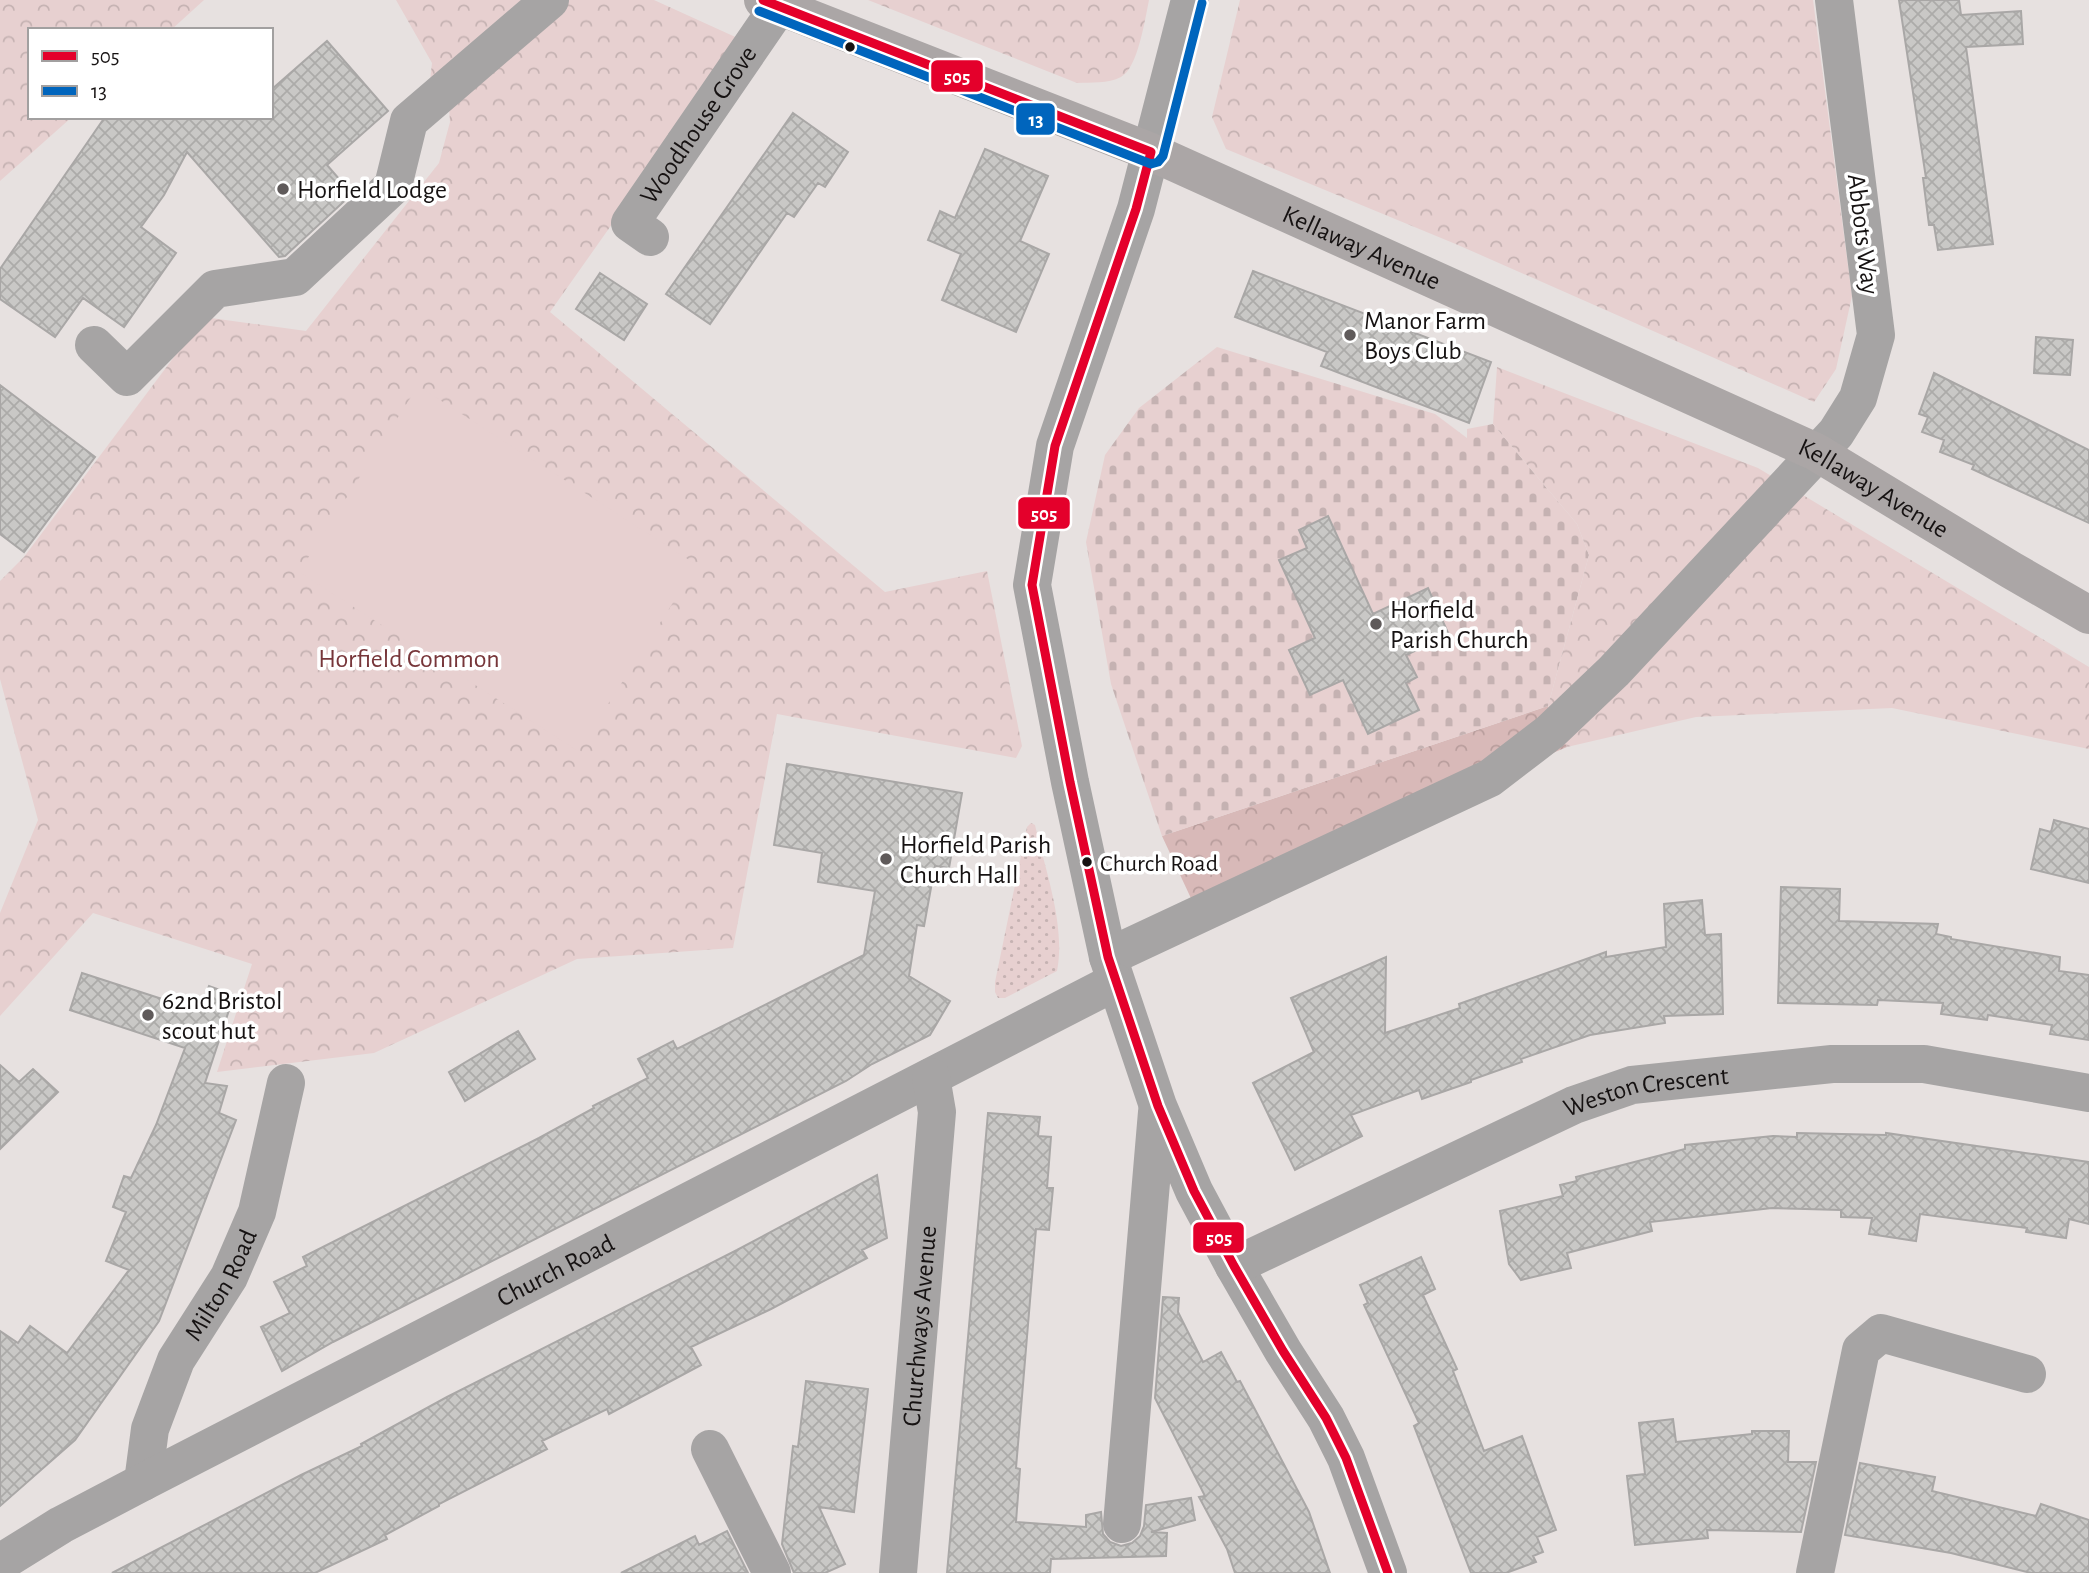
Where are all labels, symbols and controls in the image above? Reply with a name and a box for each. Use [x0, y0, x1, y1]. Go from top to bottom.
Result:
legend [28, 28, 273, 119]
unlabelled marker [843, 40, 857, 54]
street label: Woodhouse Grove [635, 41, 762, 209]
text: 505 [91, 46, 120, 67]
line badge: 505 [930, 59, 984, 93]
text: 505 [944, 68, 970, 87]
text: 13 [91, 81, 107, 102]
line badge: 13 [1015, 102, 1056, 136]
text: 13 [1028, 111, 1044, 130]
street label: Abbots Way [1843, 172, 1883, 296]
place label: Horfield Lodge [297, 177, 447, 203]
marker: Horfield Lodge [275, 181, 291, 197]
street label: Kellaway Avenue [1278, 201, 1444, 295]
place label: Manor Farm Boys Club [1364, 308, 1486, 364]
marker: Manor Farm Boys Club [1342, 327, 1358, 343]
street label: Kellaway Avenue [1794, 434, 1953, 543]
line badge: 505 [1017, 496, 1071, 530]
text: 505 [1031, 505, 1057, 524]
place label: Horfield Parish Church [1390, 597, 1529, 653]
marker: Horfield Parish Church [1368, 616, 1384, 632]
park label: Horfield Common [318, 646, 500, 672]
place label: Horfield Parish Church Hall [900, 832, 1051, 888]
marker: Horfield Parish Church Hall [878, 851, 894, 867]
place label: Church Road [1100, 852, 1218, 876]
marker: Church Road [1080, 855, 1094, 869]
place label: 62nd Bristol scout hut [162, 988, 282, 1044]
marker: 62nd Bristol scout hut [140, 1007, 156, 1023]
street label: Weston Crescent [1560, 1063, 1730, 1122]
line badge: 505 [1192, 1221, 1245, 1254]
street label: Milton Road [180, 1225, 262, 1345]
street label: Churchways Avenue [898, 1225, 941, 1427]
text: 505 [1206, 1229, 1232, 1248]
street label: Church Road [493, 1230, 619, 1312]

